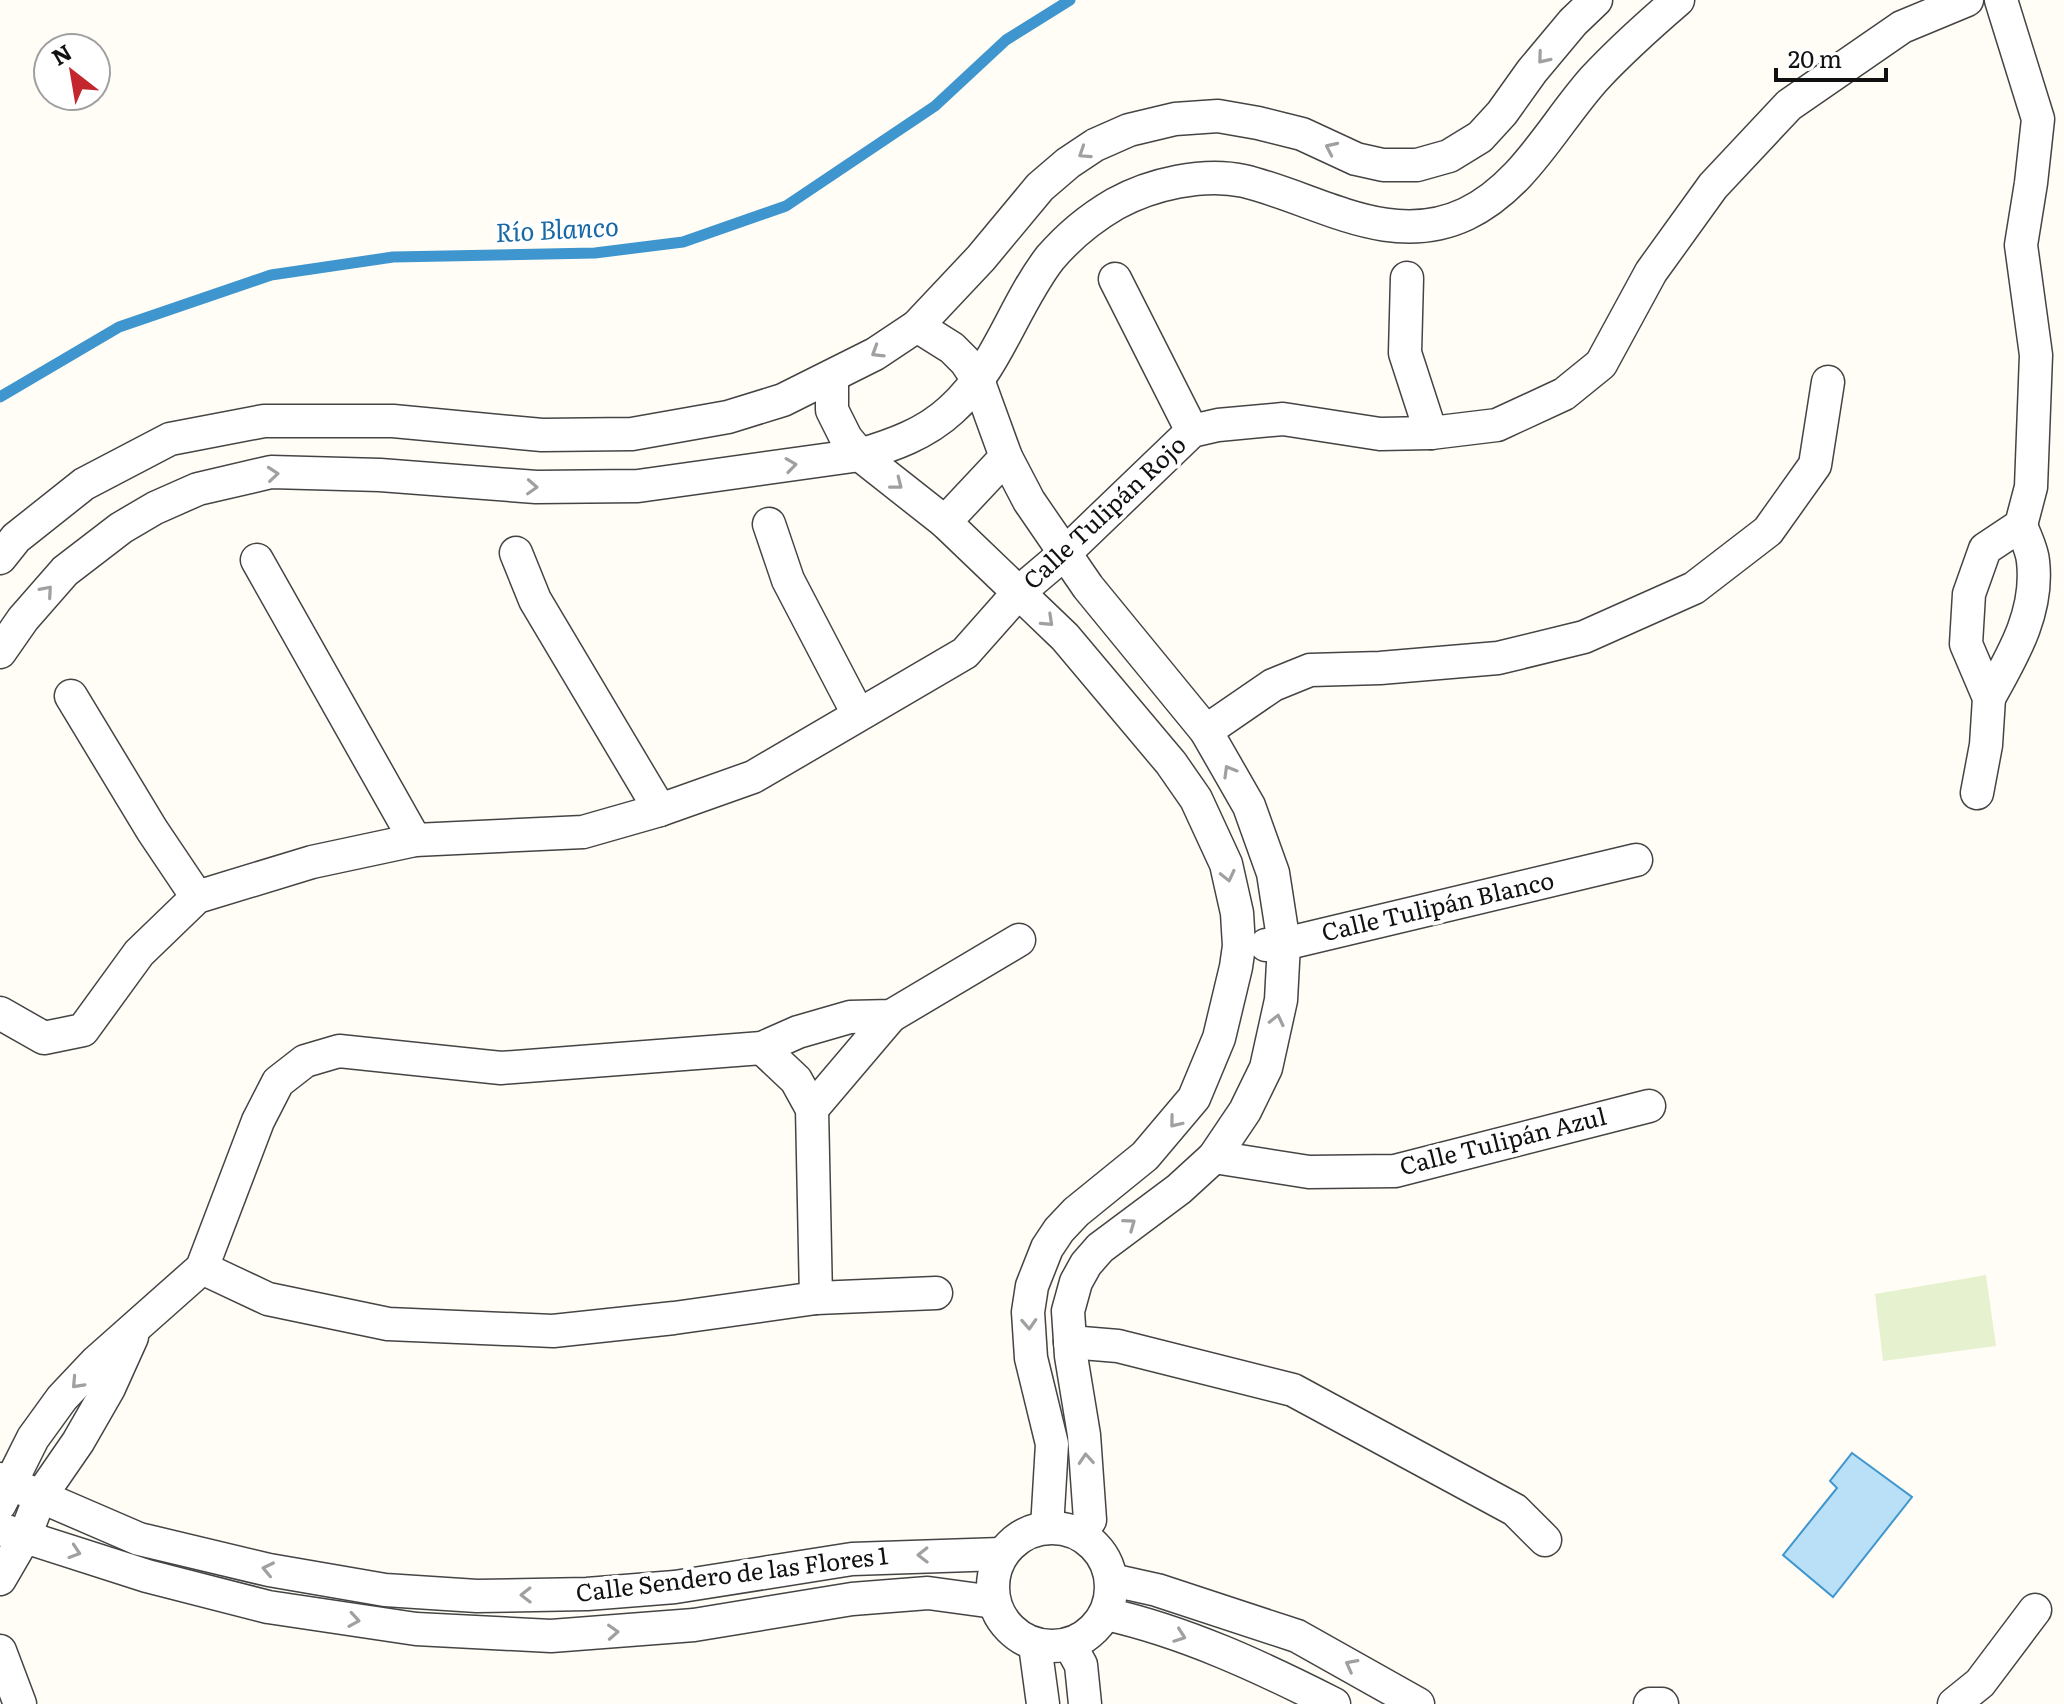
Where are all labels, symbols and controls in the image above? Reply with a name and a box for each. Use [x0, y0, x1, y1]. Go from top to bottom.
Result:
north arrow [32, 32, 112, 112]
scale bar [1776, 32, 1886, 82]
text: N [45, 35, 77, 72]
text: 20 m [1788, 40, 1842, 75]
one-way arrow [1538, 49, 1553, 63]
one-way arrow [1325, 142, 1340, 158]
one-way arrow [1078, 143, 1092, 158]
water label: Río Blanco [494, 205, 620, 250]
one-way arrow [872, 342, 886, 357]
street label: Calle Tulipán Rojo [1014, 426, 1193, 596]
one-way arrow [784, 457, 797, 474]
one-way arrow [267, 466, 280, 483]
one-way arrow [888, 475, 903, 489]
one-way arrow [526, 478, 539, 495]
one-way arrow [38, 585, 52, 600]
one-way arrow [1039, 611, 1053, 626]
one-way arrow [1223, 765, 1239, 780]
street label: Calle Tulipán Blanco [1318, 861, 1557, 948]
one-way arrow [1219, 869, 1236, 883]
one-way arrow [1268, 1014, 1285, 1027]
street label: Calle Tulipán Azul [1395, 1097, 1609, 1182]
one-way arrow [1171, 1113, 1185, 1128]
one-way arrow [1121, 1219, 1136, 1233]
one-way arrow [1020, 1318, 1037, 1331]
one-way arrow [72, 1373, 86, 1388]
one-way arrow [1078, 1452, 1095, 1465]
street label: Calle Sendero de las Flores 1 [574, 1536, 890, 1609]
one-way arrow [67, 1543, 81, 1559]
one-way arrow [916, 1547, 929, 1564]
one-way arrow [262, 1561, 275, 1578]
one-way arrow [519, 1586, 532, 1604]
one-way arrow [347, 1610, 361, 1627]
one-way arrow [607, 1624, 620, 1641]
one-way arrow [1172, 1626, 1186, 1643]
one-way arrow [1344, 1660, 1359, 1675]

